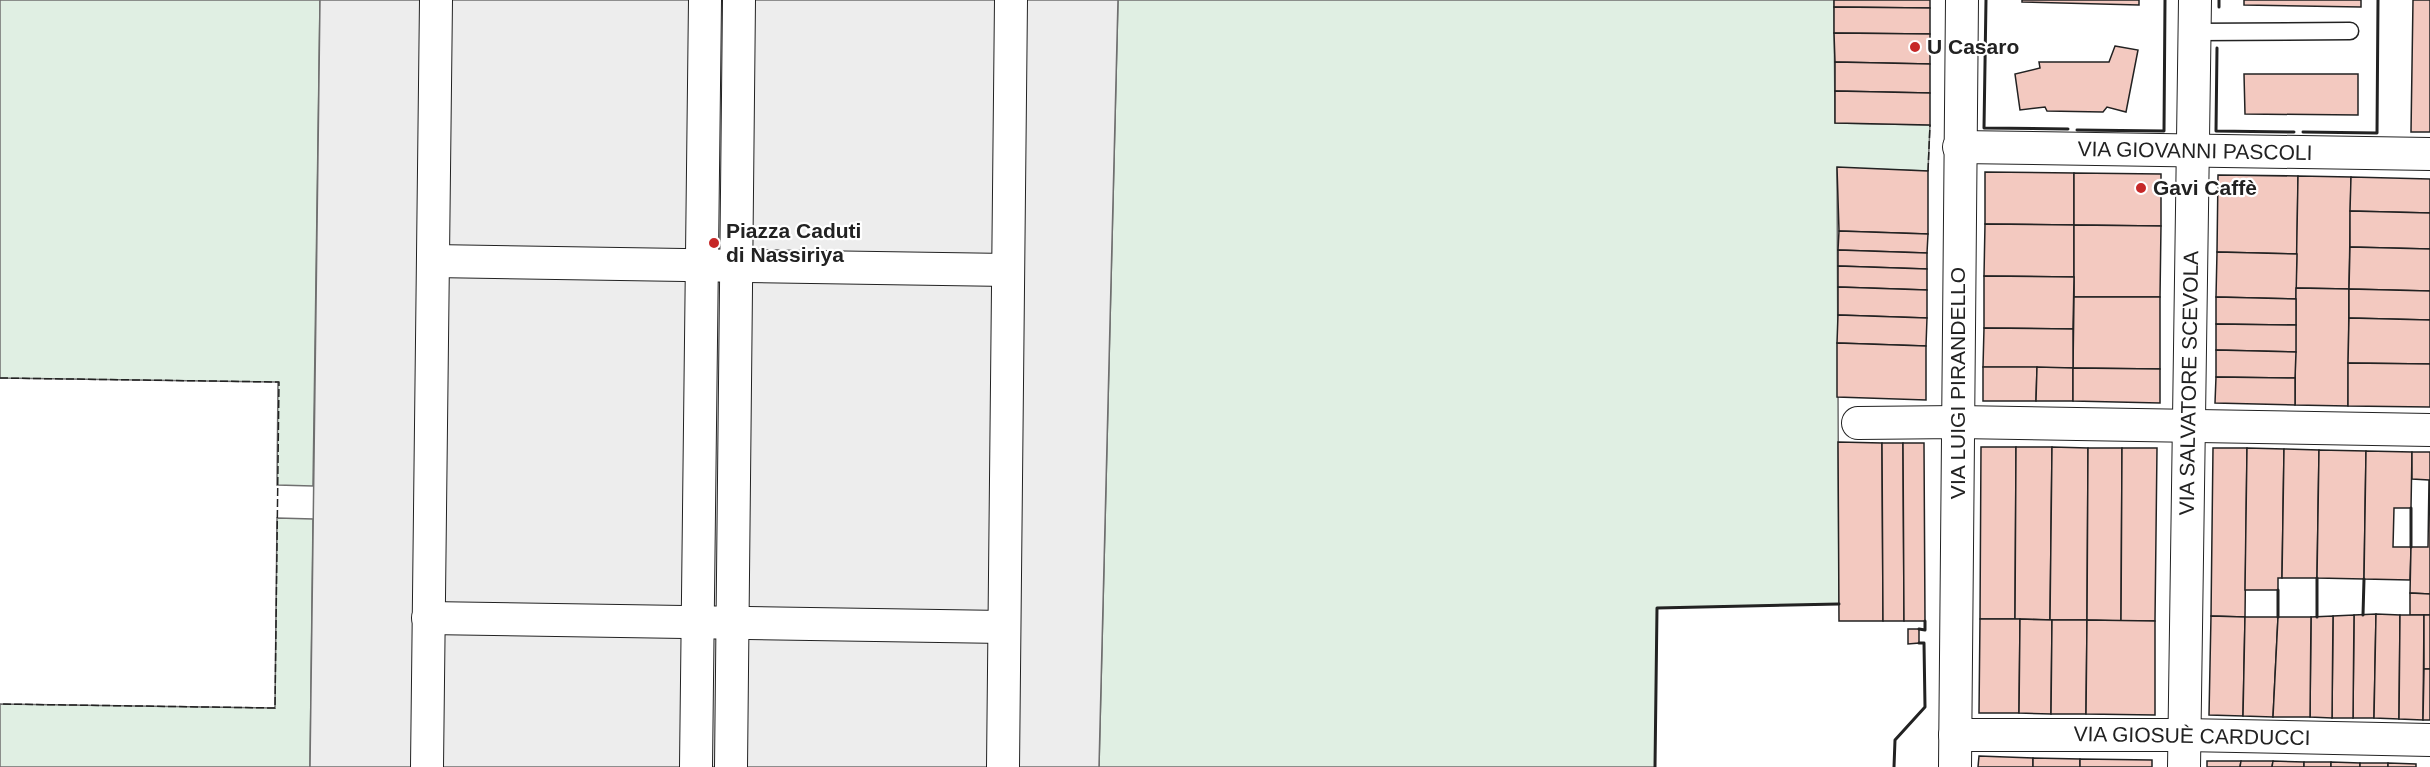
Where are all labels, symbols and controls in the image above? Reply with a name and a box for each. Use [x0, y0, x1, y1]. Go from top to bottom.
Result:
place label: U Casaro [1927, 35, 2019, 58]
marker: U Casaro [1908, 40, 1922, 54]
street label: VIA GIOVANNI PASCOLI [2077, 137, 2313, 164]
place label: Gavi Caffè [2153, 176, 2257, 199]
marker: Gavi Caffè [2134, 181, 2148, 195]
place label: Piazza Caduti di Nassiriya [726, 219, 861, 266]
marker: Piazza Caduti di Nassiriya [707, 236, 721, 250]
street label: VIA SALVATORE SCEVOLA [2175, 251, 2202, 515]
street label: VIA LUIGI PIRANDELLO [1946, 267, 1969, 499]
street label: VIA GIOSUÈ CARDUCCI [2073, 722, 2311, 749]

